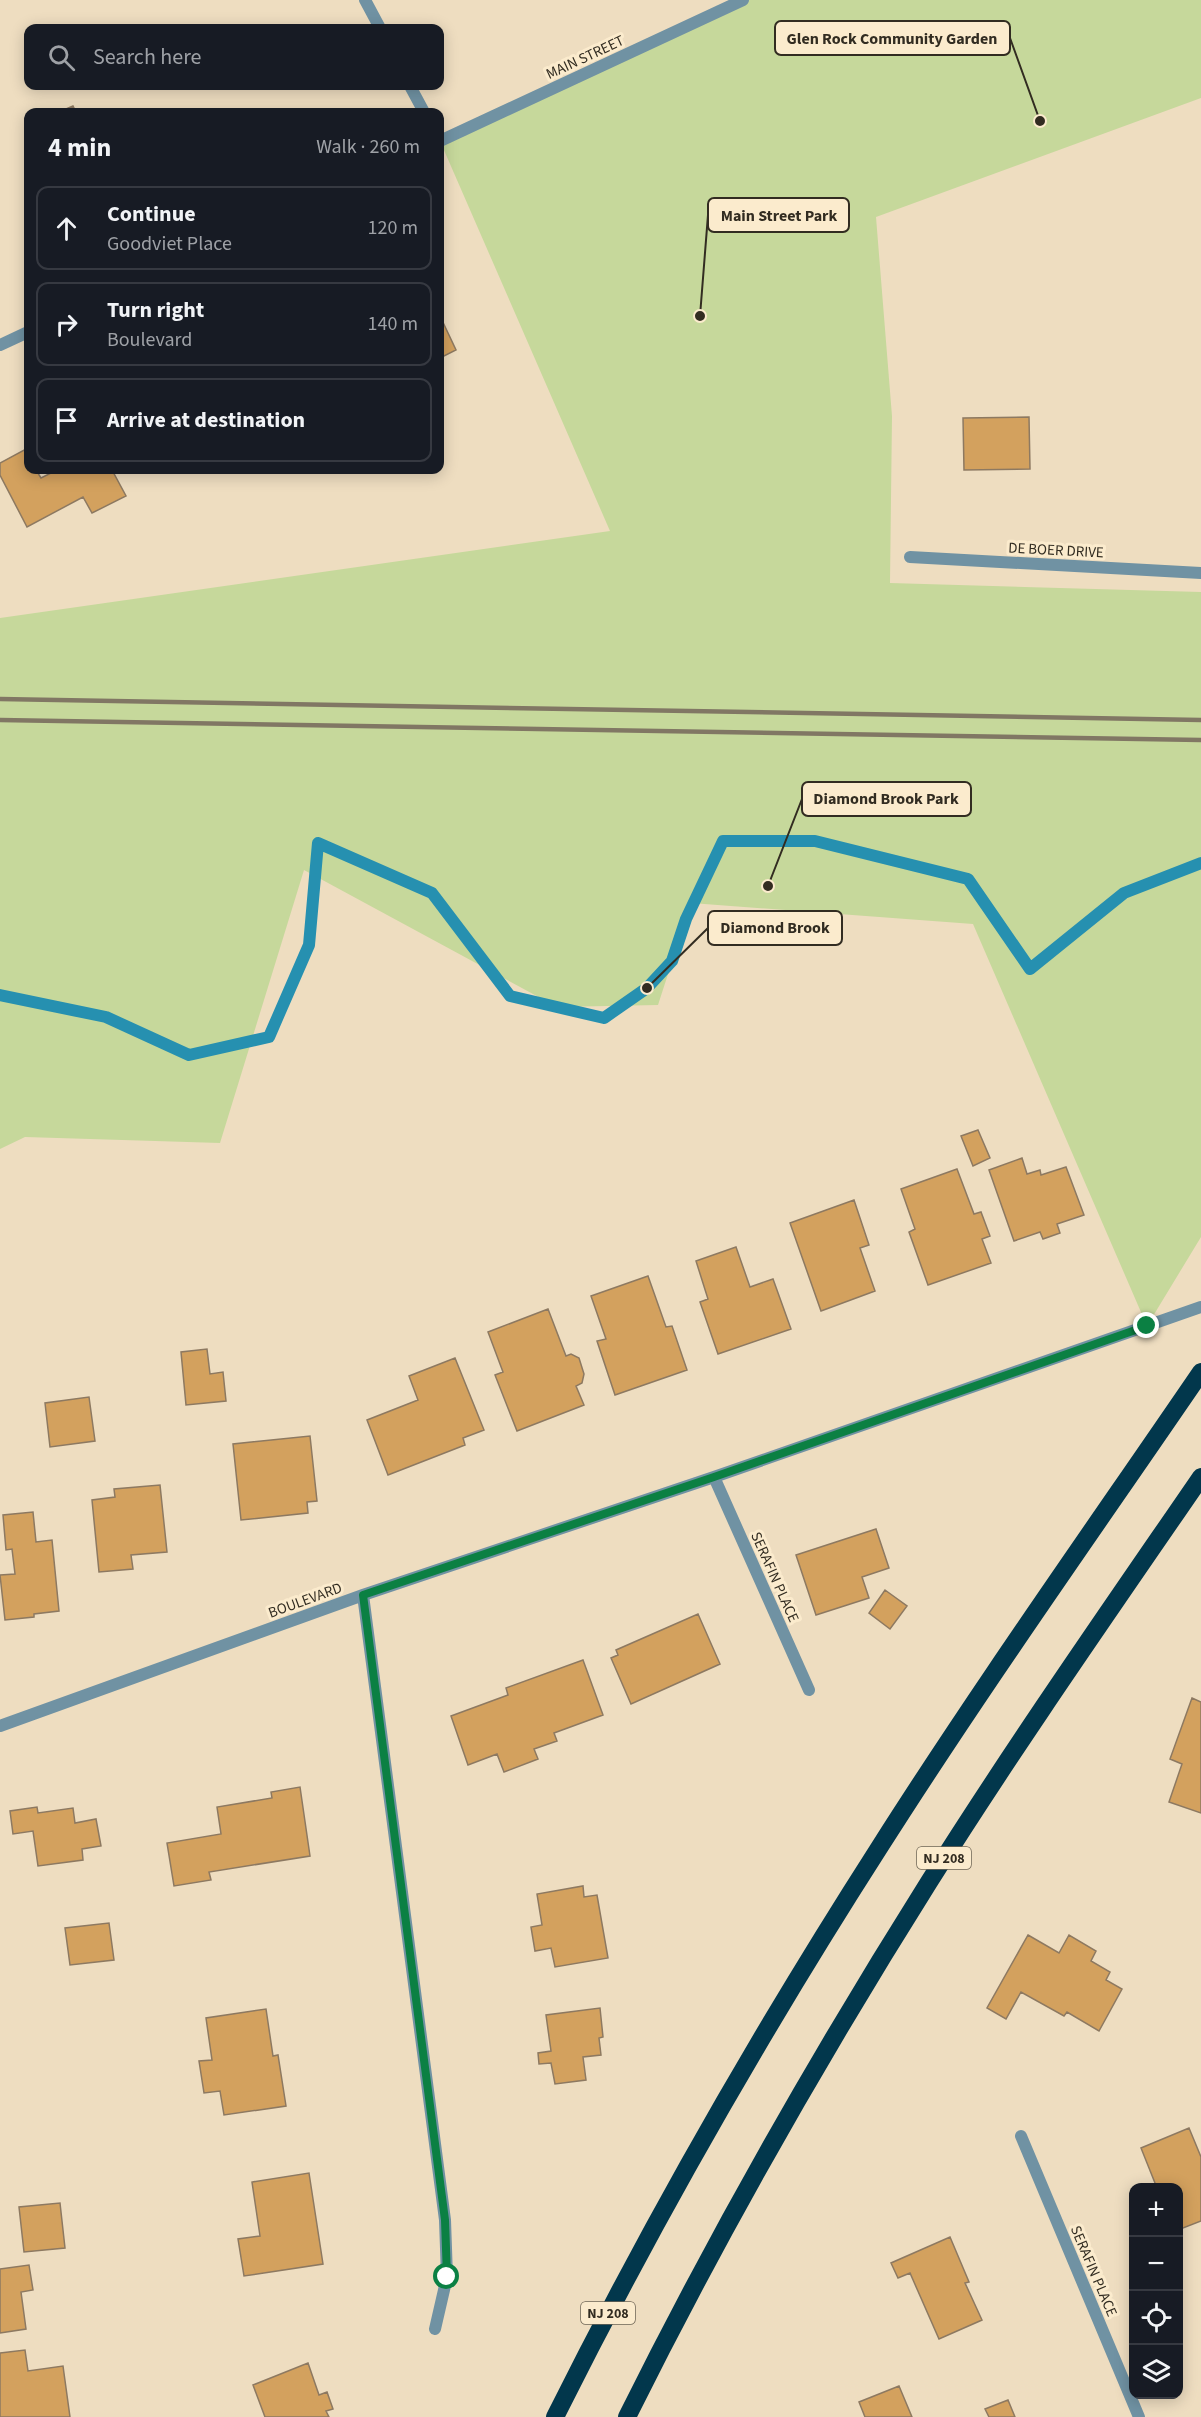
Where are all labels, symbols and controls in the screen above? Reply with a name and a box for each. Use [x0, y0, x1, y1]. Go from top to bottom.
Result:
callout: Glen Rock Community Garden [775, 21, 1010, 55]
search box [24, 24, 444, 90]
text: Glen Rock Community Garden [787, 28, 997, 50]
street label: MAIN STREET [543, 30, 628, 85]
icon: search [45, 41, 78, 74]
text: Search here [93, 41, 201, 73]
text: 4 min [48, 129, 111, 166]
text: Walk · 260 m [316, 133, 420, 161]
text: Continue [107, 198, 196, 230]
callout: Main Street Park [708, 198, 849, 232]
text: Main Street Park [721, 205, 837, 227]
icon: ahead [50, 212, 83, 245]
text: 120 m [368, 214, 418, 242]
text: Goodviet Place [107, 230, 232, 258]
text: Turn right [107, 294, 204, 326]
icon: right [50, 308, 83, 341]
text: 140 m [368, 310, 418, 338]
text: Boulevard [107, 326, 192, 354]
icon: arrive [50, 404, 83, 437]
text: Arrive at destination [107, 404, 305, 436]
street label: DE BOER DRIVE [1008, 538, 1104, 563]
callout: Diamond Brook Park [802, 782, 971, 816]
text: Diamond Brook Park [813, 788, 959, 810]
callout: Diamond Brook [708, 911, 842, 945]
text: Diamond Brook [720, 917, 830, 939]
route end [1133, 1312, 1159, 1338]
street label: SERAFIN PLACE [745, 1529, 804, 1626]
street label: BOULEVARD [265, 1577, 345, 1624]
road number: NJ 208 [917, 1847, 971, 1869]
map controls [1129, 2183, 1183, 2399]
button: + [1129, 2183, 1183, 2237]
street label: SERAFIN PLACE [1065, 2222, 1122, 2320]
button: − [1129, 2237, 1183, 2291]
route start [433, 2263, 459, 2289]
button: locate [1129, 2291, 1183, 2345]
road number: NJ 208 [581, 2302, 635, 2324]
button: layers [1129, 2345, 1183, 2399]

